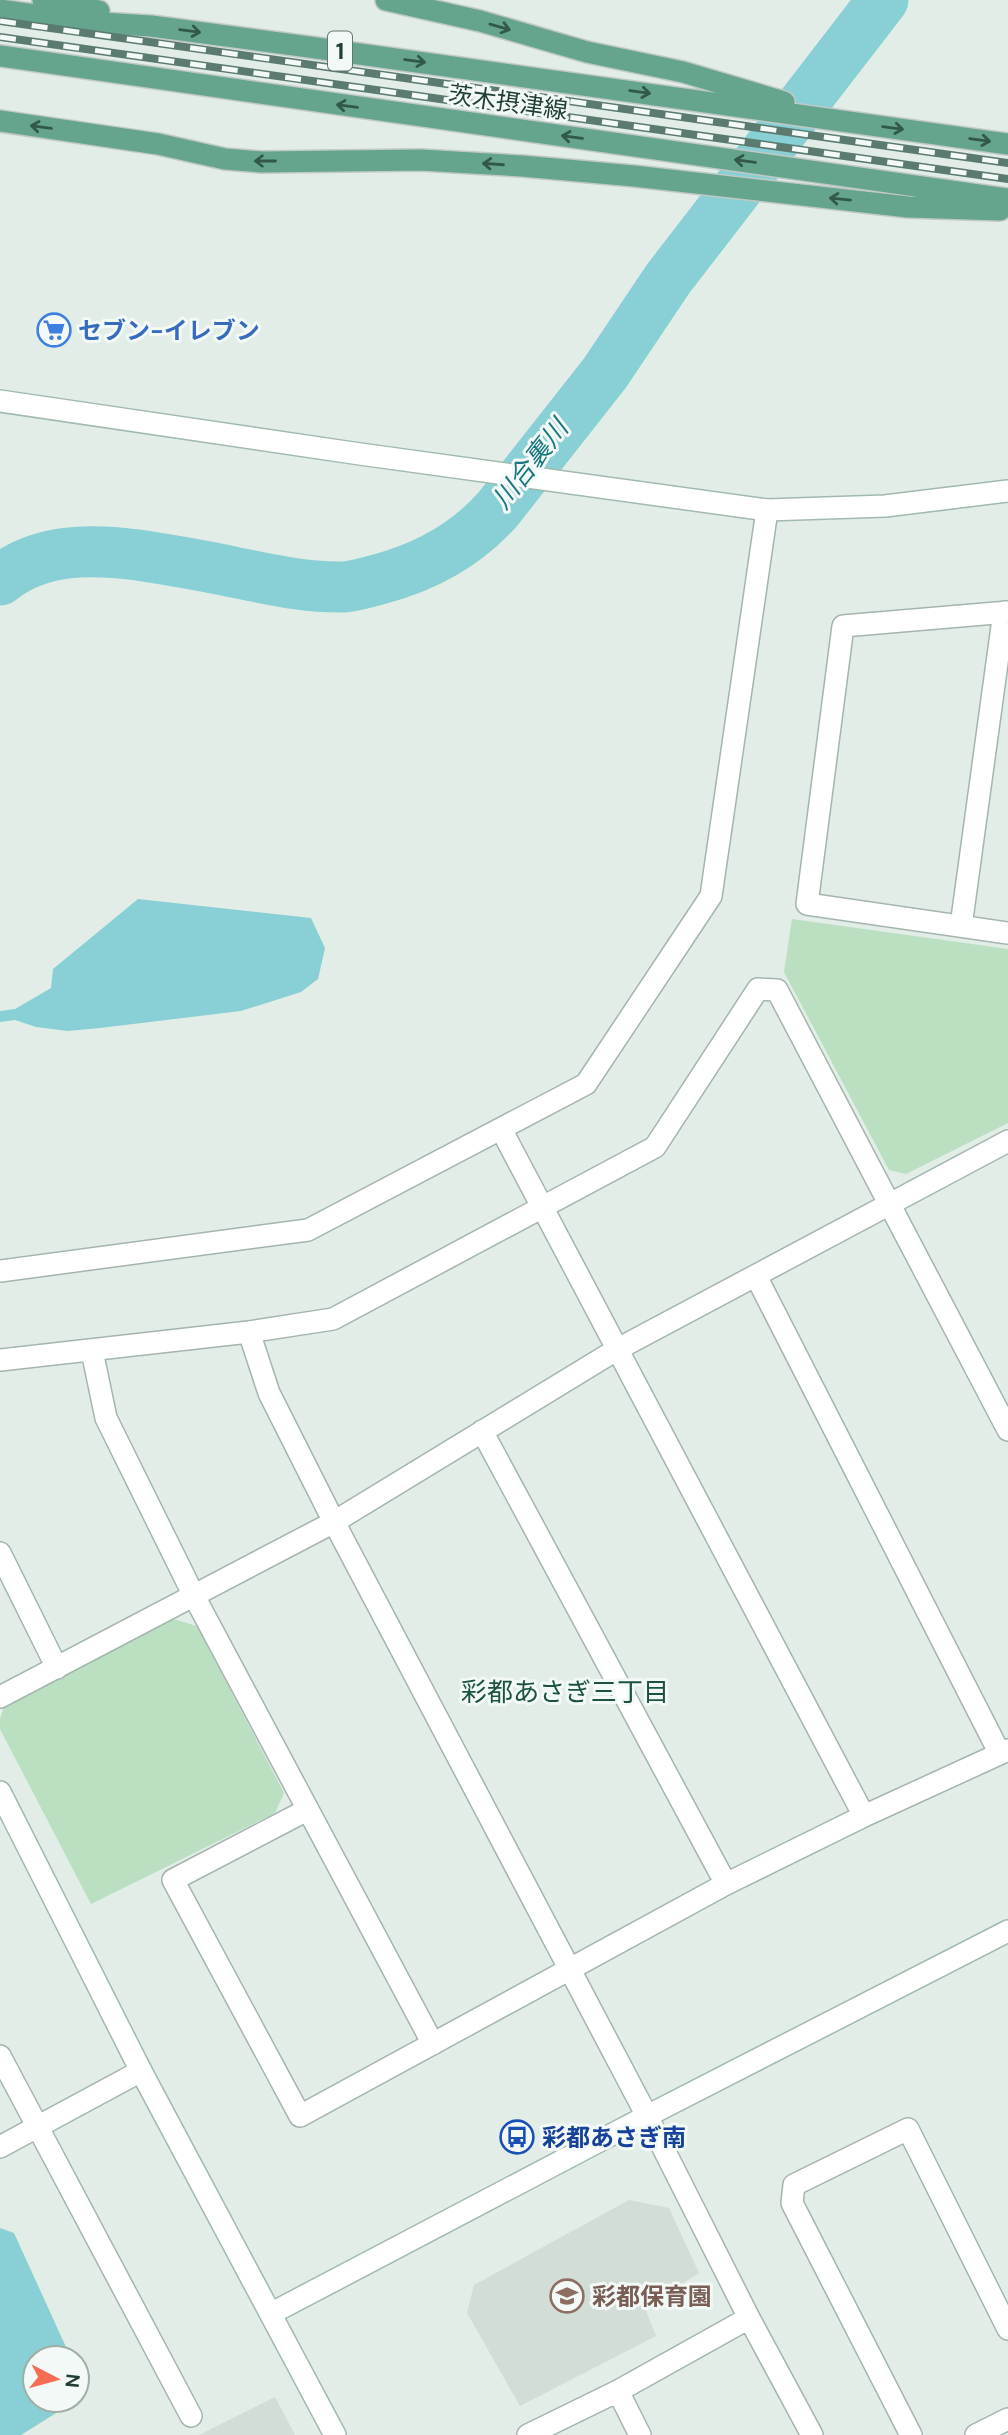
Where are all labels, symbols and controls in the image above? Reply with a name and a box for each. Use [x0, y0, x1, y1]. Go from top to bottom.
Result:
one-way arrow [489, 22, 511, 35]
one-way arrow [178, 25, 200, 38]
road number: 1 [328, 32, 352, 70]
one-way arrow [403, 55, 426, 68]
street label: 茨木摂津線 [446, 78, 570, 126]
one-way arrow [629, 86, 651, 99]
one-way arrow [336, 99, 358, 112]
one-way arrow [30, 121, 53, 134]
one-way arrow [881, 122, 903, 135]
one-way arrow [561, 130, 584, 143]
one-way arrow [968, 134, 991, 147]
one-way arrow [254, 154, 277, 168]
one-way arrow [734, 154, 757, 167]
one-way arrow [482, 157, 505, 170]
one-way arrow [829, 192, 852, 205]
supermarket icon: セブン-イレブン [35, 311, 73, 349]
place label: セブン-イレブン [78, 315, 260, 346]
water label: 川合裏川 [485, 410, 577, 515]
district label: 彩都あさぎ三丁目 [461, 1675, 669, 1709]
bus stop icon: 彩都あさぎ南 [498, 2118, 536, 2156]
place label: 彩都あさぎ南 [542, 2122, 686, 2153]
school or university icon: 彩都保育園 [548, 2277, 586, 2315]
place label: 彩都保育園 [592, 2281, 712, 2312]
north arrow [21, 2344, 91, 2414]
text: N [59, 2373, 86, 2389]

